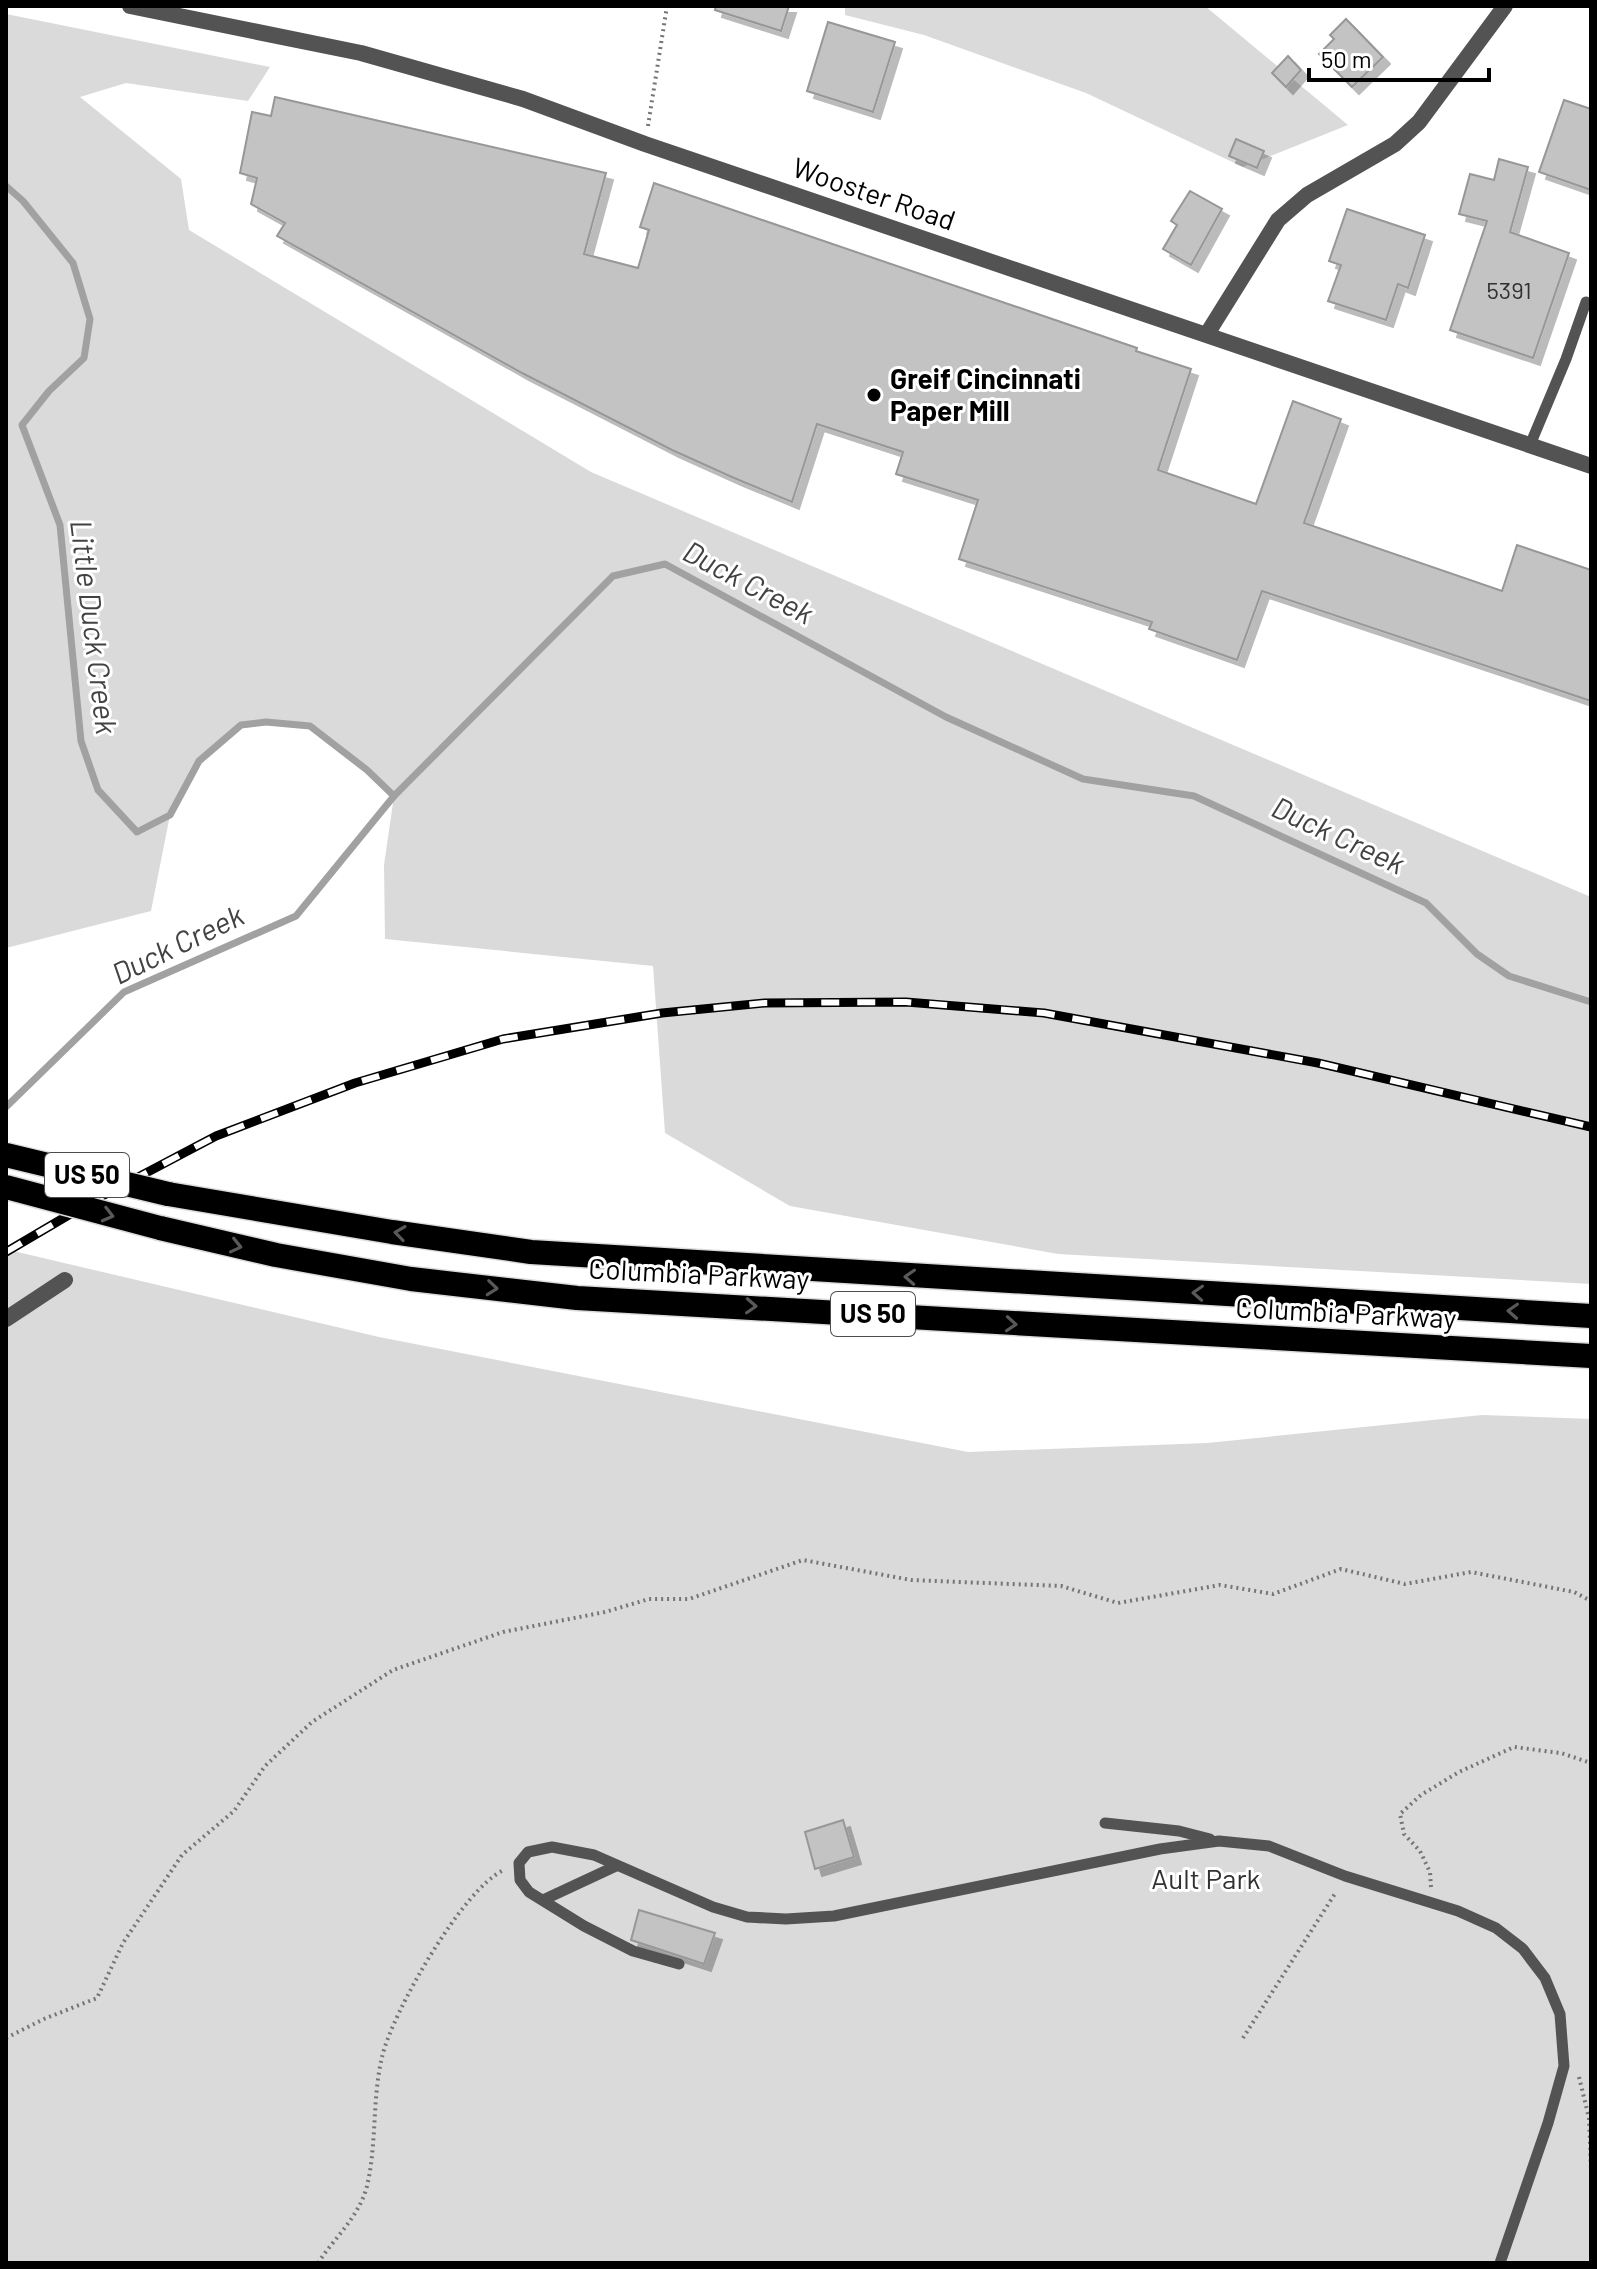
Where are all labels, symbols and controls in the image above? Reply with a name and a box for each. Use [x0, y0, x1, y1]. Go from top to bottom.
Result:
scale bar [1309, 32, 1489, 82]
text: 50 m [1321, 44, 1372, 73]
street label: Wooster Road [789, 149, 960, 237]
house number: 5391 [1486, 275, 1532, 304]
place label: Greif Cincinnati Paper Mill [890, 361, 1081, 427]
marker: Greif Cincinnati Paper Mill [865, 386, 883, 404]
water label: Little Duck Creek [64, 518, 126, 736]
water label: Duck Creek [678, 532, 821, 631]
water label: Duck Creek [1267, 788, 1411, 881]
water label: Duck Creek [105, 896, 249, 991]
road number: US 50 [45, 1153, 129, 1197]
one-way arrow [101, 1205, 115, 1222]
one-way arrow [393, 1225, 407, 1242]
one-way arrow [228, 1236, 242, 1253]
street label: Columbia Parkway [588, 1250, 810, 1296]
one-way arrow [903, 1268, 916, 1285]
one-way arrow [486, 1280, 499, 1297]
one-way arrow [1191, 1285, 1204, 1302]
street label: Columbia Parkway [1235, 1289, 1457, 1335]
road number: US 50 [831, 1292, 915, 1336]
one-way arrow [745, 1298, 758, 1315]
one-way arrow [1506, 1303, 1519, 1320]
one-way arrow [1005, 1315, 1018, 1332]
park label: Ault Park [1151, 1861, 1261, 1895]

